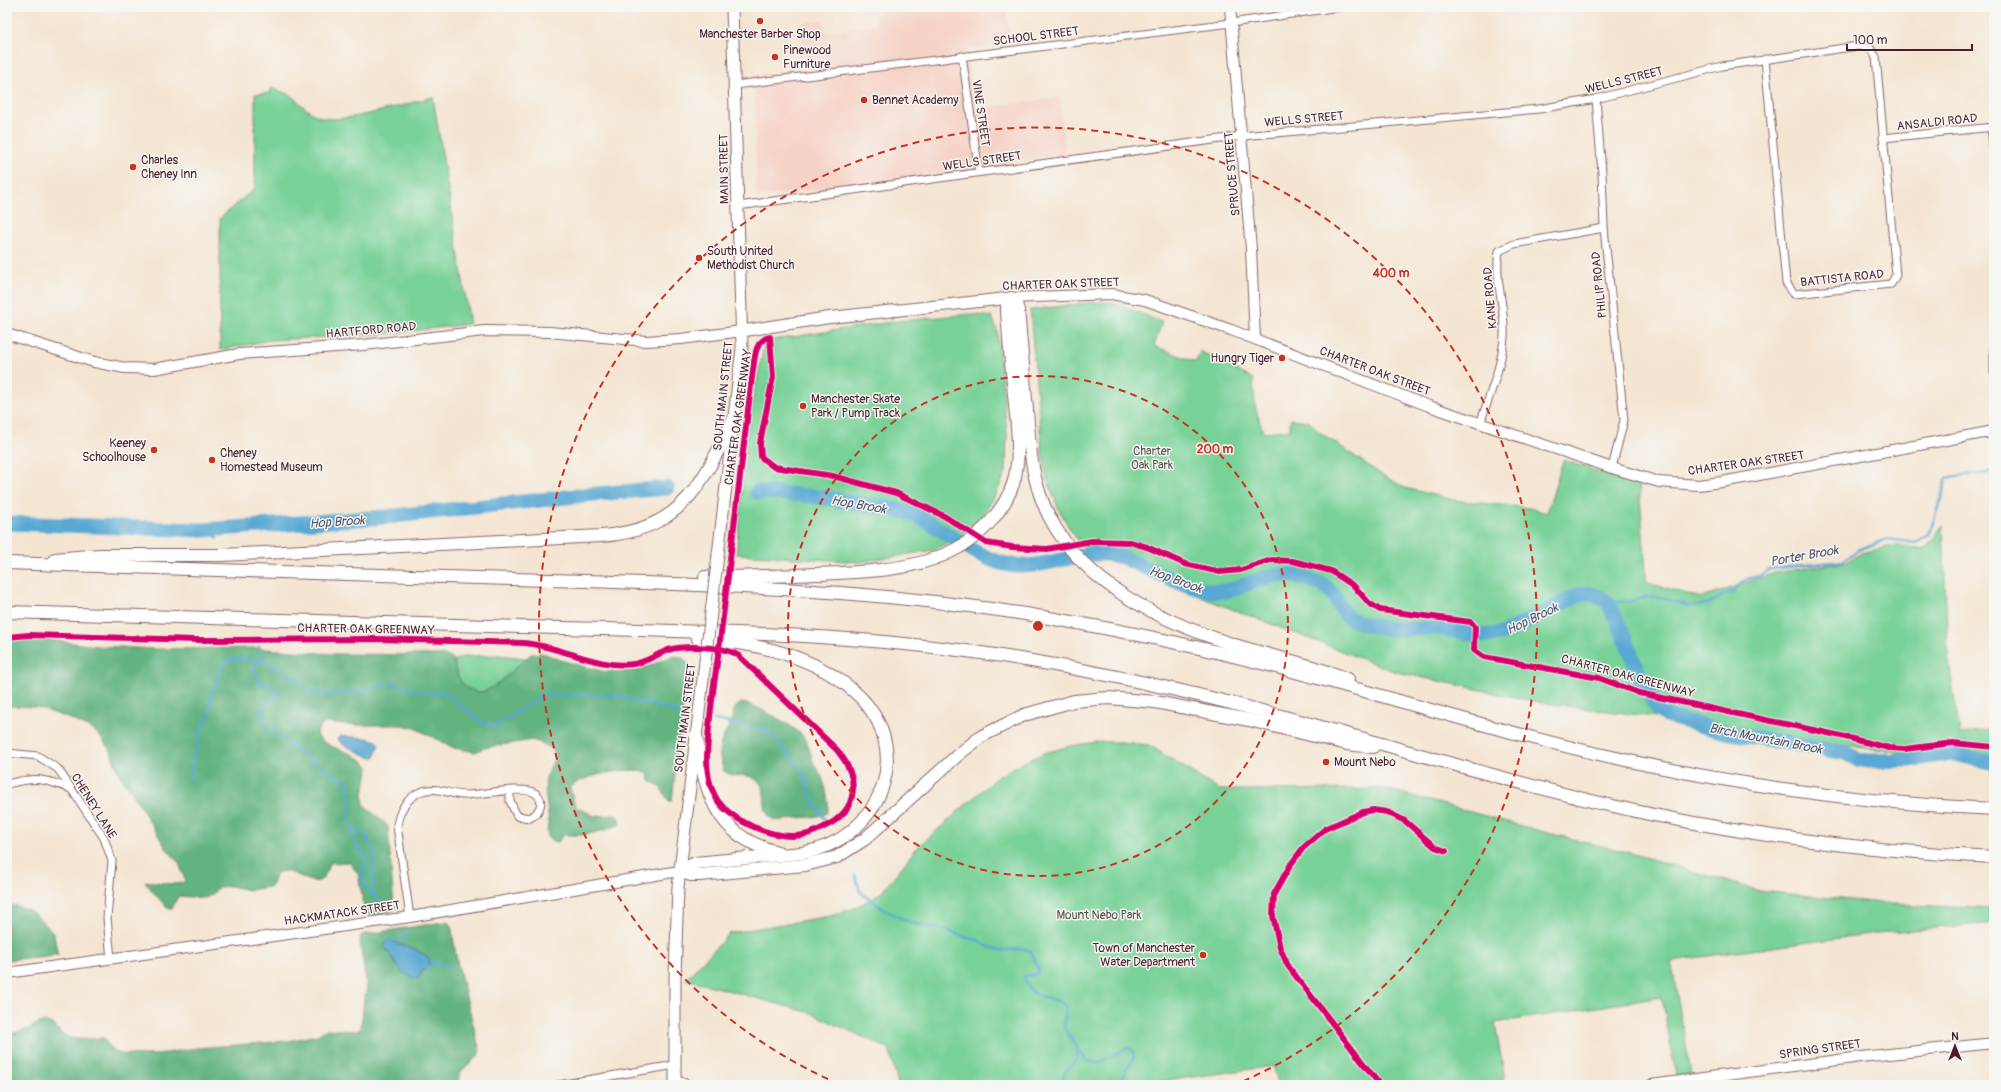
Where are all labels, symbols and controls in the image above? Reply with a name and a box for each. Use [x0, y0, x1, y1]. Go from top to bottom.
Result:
marker: Manchester Barber Shop [755, 16, 765, 26]
street label: SCHOOL STREET [992, 24, 1080, 49]
scale bar [1847, 26, 1972, 52]
place label: Manchester Barber Shop [699, 27, 821, 42]
text: 100 m [1853, 33, 1888, 48]
place label: Pinewood Furniture [783, 43, 831, 72]
marker: Pinewood Furniture [770, 52, 780, 62]
street label: WELLS STREET [1584, 64, 1665, 97]
street label: VINE STREET [968, 79, 993, 148]
place label: Bennet Academy [872, 93, 958, 108]
marker: Bennet Academy [859, 95, 869, 105]
street label: WELLS STREET [1264, 109, 1345, 130]
street label: ANSALDI ROAD [1896, 111, 1979, 134]
street label: SPRUCE STREET [1221, 131, 1244, 217]
street label: MAIN STREET [716, 133, 733, 204]
street label: WELLS STREET [942, 148, 1023, 174]
place label: Charles Cheney Inn [141, 153, 197, 182]
marker: Charles Cheney Inn [128, 162, 138, 172]
place label: South United Methodist Church [707, 244, 795, 273]
street label: PHILIP ROAD [1588, 250, 1610, 319]
marker: South United Methodist Church [694, 253, 704, 263]
text: 400 m [1372, 266, 1410, 281]
street label: KANE ROAD [1480, 266, 1501, 329]
street label: BATTISTA ROAD [1800, 267, 1885, 290]
street label: CHARTER OAK STREET [1002, 275, 1120, 294]
street label: HARTFORD ROAD [325, 319, 417, 342]
street label: SOUTH MAIN STREET [710, 340, 737, 451]
street label: CHARTER OAK STREET [1317, 343, 1433, 400]
street label: CHARTER OAK GREENWAY [722, 348, 755, 486]
place label: Hungry Tiger [1210, 351, 1275, 366]
marker: Hungry Tiger [1277, 353, 1287, 363]
place label: Manchester Skate Park / Pump Track [811, 392, 900, 421]
marker: Manchester Skate Park / Pump Track [798, 401, 808, 411]
place label: Keeney Schoolhouse [82, 436, 146, 465]
text: 200 m [1197, 442, 1234, 457]
park label: Charter Oak Park [1131, 444, 1173, 473]
marker: Keeney Schoolhouse [149, 445, 159, 455]
place label: Cheney Homestead Museum [220, 446, 323, 475]
street label: CHARTER OAK STREET [1687, 448, 1805, 479]
marker: Cheney Homestead Museum [207, 455, 217, 465]
water label: Hop Brook [830, 492, 889, 518]
water label: Hop Brook [309, 512, 367, 532]
water label: Porter Brook [1769, 542, 1841, 570]
water label: Hop Brook [1147, 563, 1206, 597]
water label: Hop Brook [1504, 599, 1562, 638]
centre of rings [1031, 619, 1045, 633]
street label: CHARTER OAK GREENWAY [297, 621, 435, 638]
street label: CHARTER OAK GREENWAY [1560, 651, 1696, 702]
street label: SOUTH MAIN STREET [671, 662, 700, 773]
water label: Birch Mountain Brook [1708, 720, 1825, 758]
place label: Mount Nebo [1334, 755, 1396, 770]
marker: Mount Nebo [1321, 757, 1331, 767]
street label: CHENEY LANE [68, 771, 120, 842]
street label: HACKMATACK STREET [283, 898, 401, 929]
park label: Mount Nebo Park [1056, 908, 1142, 923]
place label: Town of Manchester Water Department [1092, 941, 1196, 970]
marker: Town of Manchester Water Department [1198, 950, 1208, 960]
north arrow [1935, 1026, 1975, 1066]
text: N [1951, 1030, 1959, 1043]
street label: SPRING STREET [1778, 1036, 1862, 1063]

